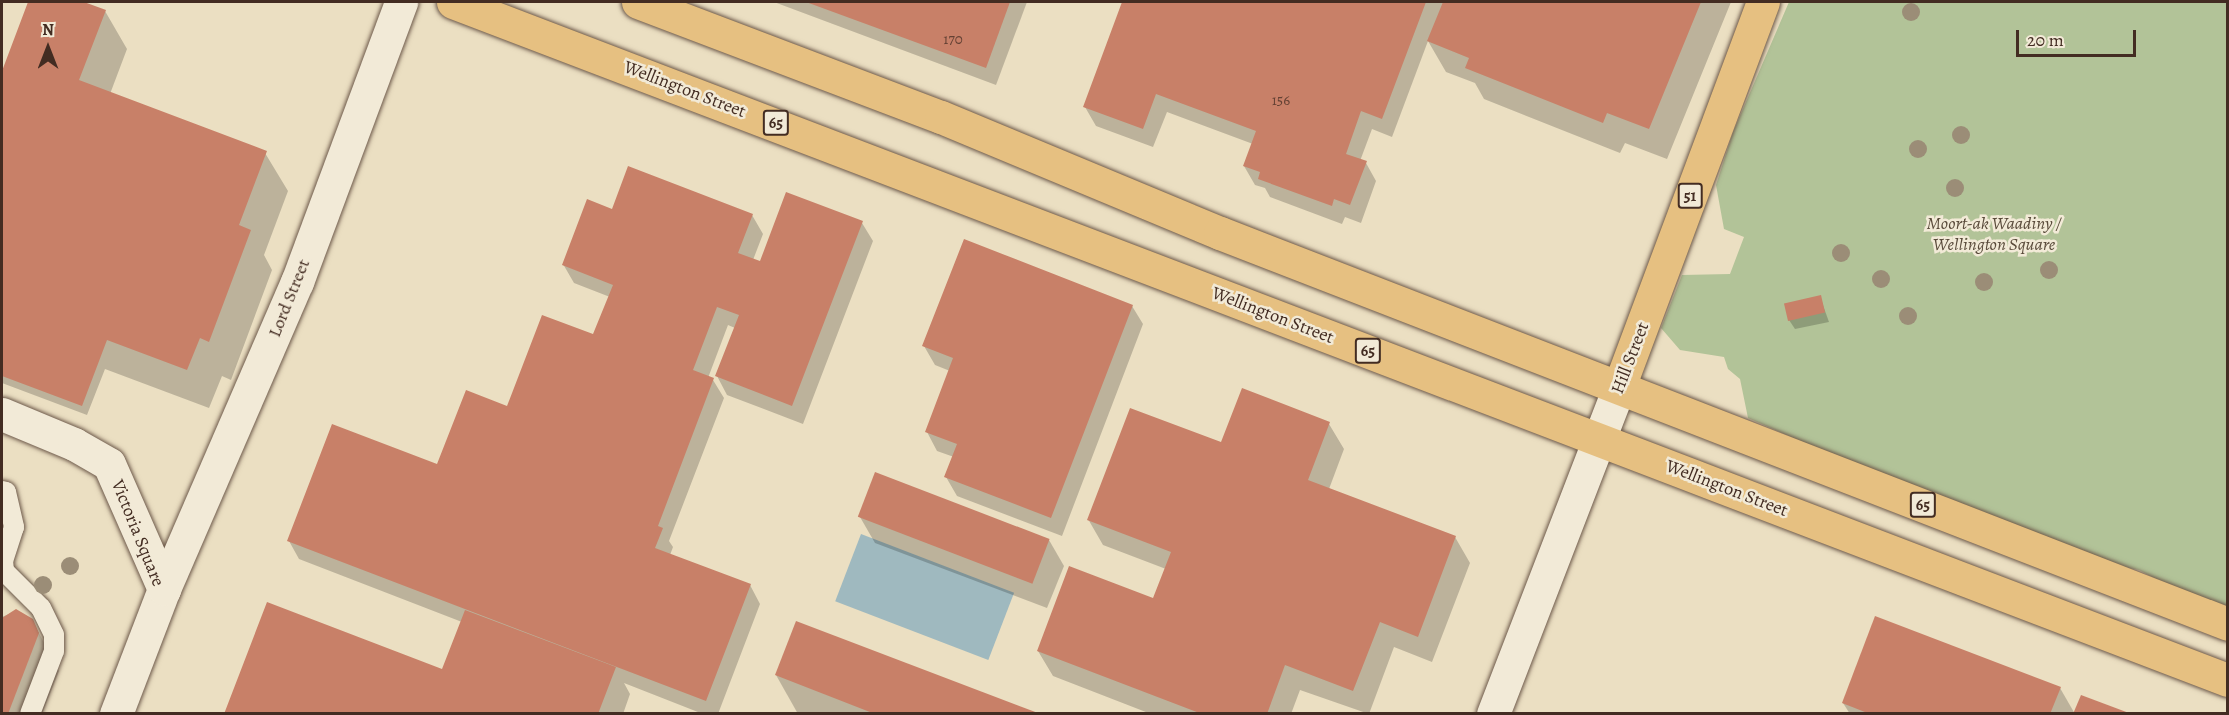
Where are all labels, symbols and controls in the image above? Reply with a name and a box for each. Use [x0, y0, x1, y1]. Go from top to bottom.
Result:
north arrow [18, 18, 78, 78]
scale bar [2019, 18, 2139, 56]
text: N [42, 19, 54, 41]
text: 20 m [2027, 28, 2064, 52]
house number: 170 [943, 31, 963, 49]
street label: Wellington Street [621, 56, 749, 122]
house number: 156 [1272, 92, 1290, 110]
road number: 65 [762, 110, 790, 136]
road number: 51 [1676, 183, 1704, 209]
park label: Moort-ak Waadiny / Wellington Square [1927, 213, 2061, 256]
street label: Lord Street [264, 256, 314, 340]
street label: Wellington Street [1209, 282, 1337, 348]
street label: Hill Street [1606, 319, 1654, 397]
road number: 65 [1354, 338, 1382, 364]
street label: Wellington Street [1663, 455, 1791, 521]
street label: Victoria Square [107, 476, 169, 590]
road number: 65 [1910, 492, 1936, 518]

